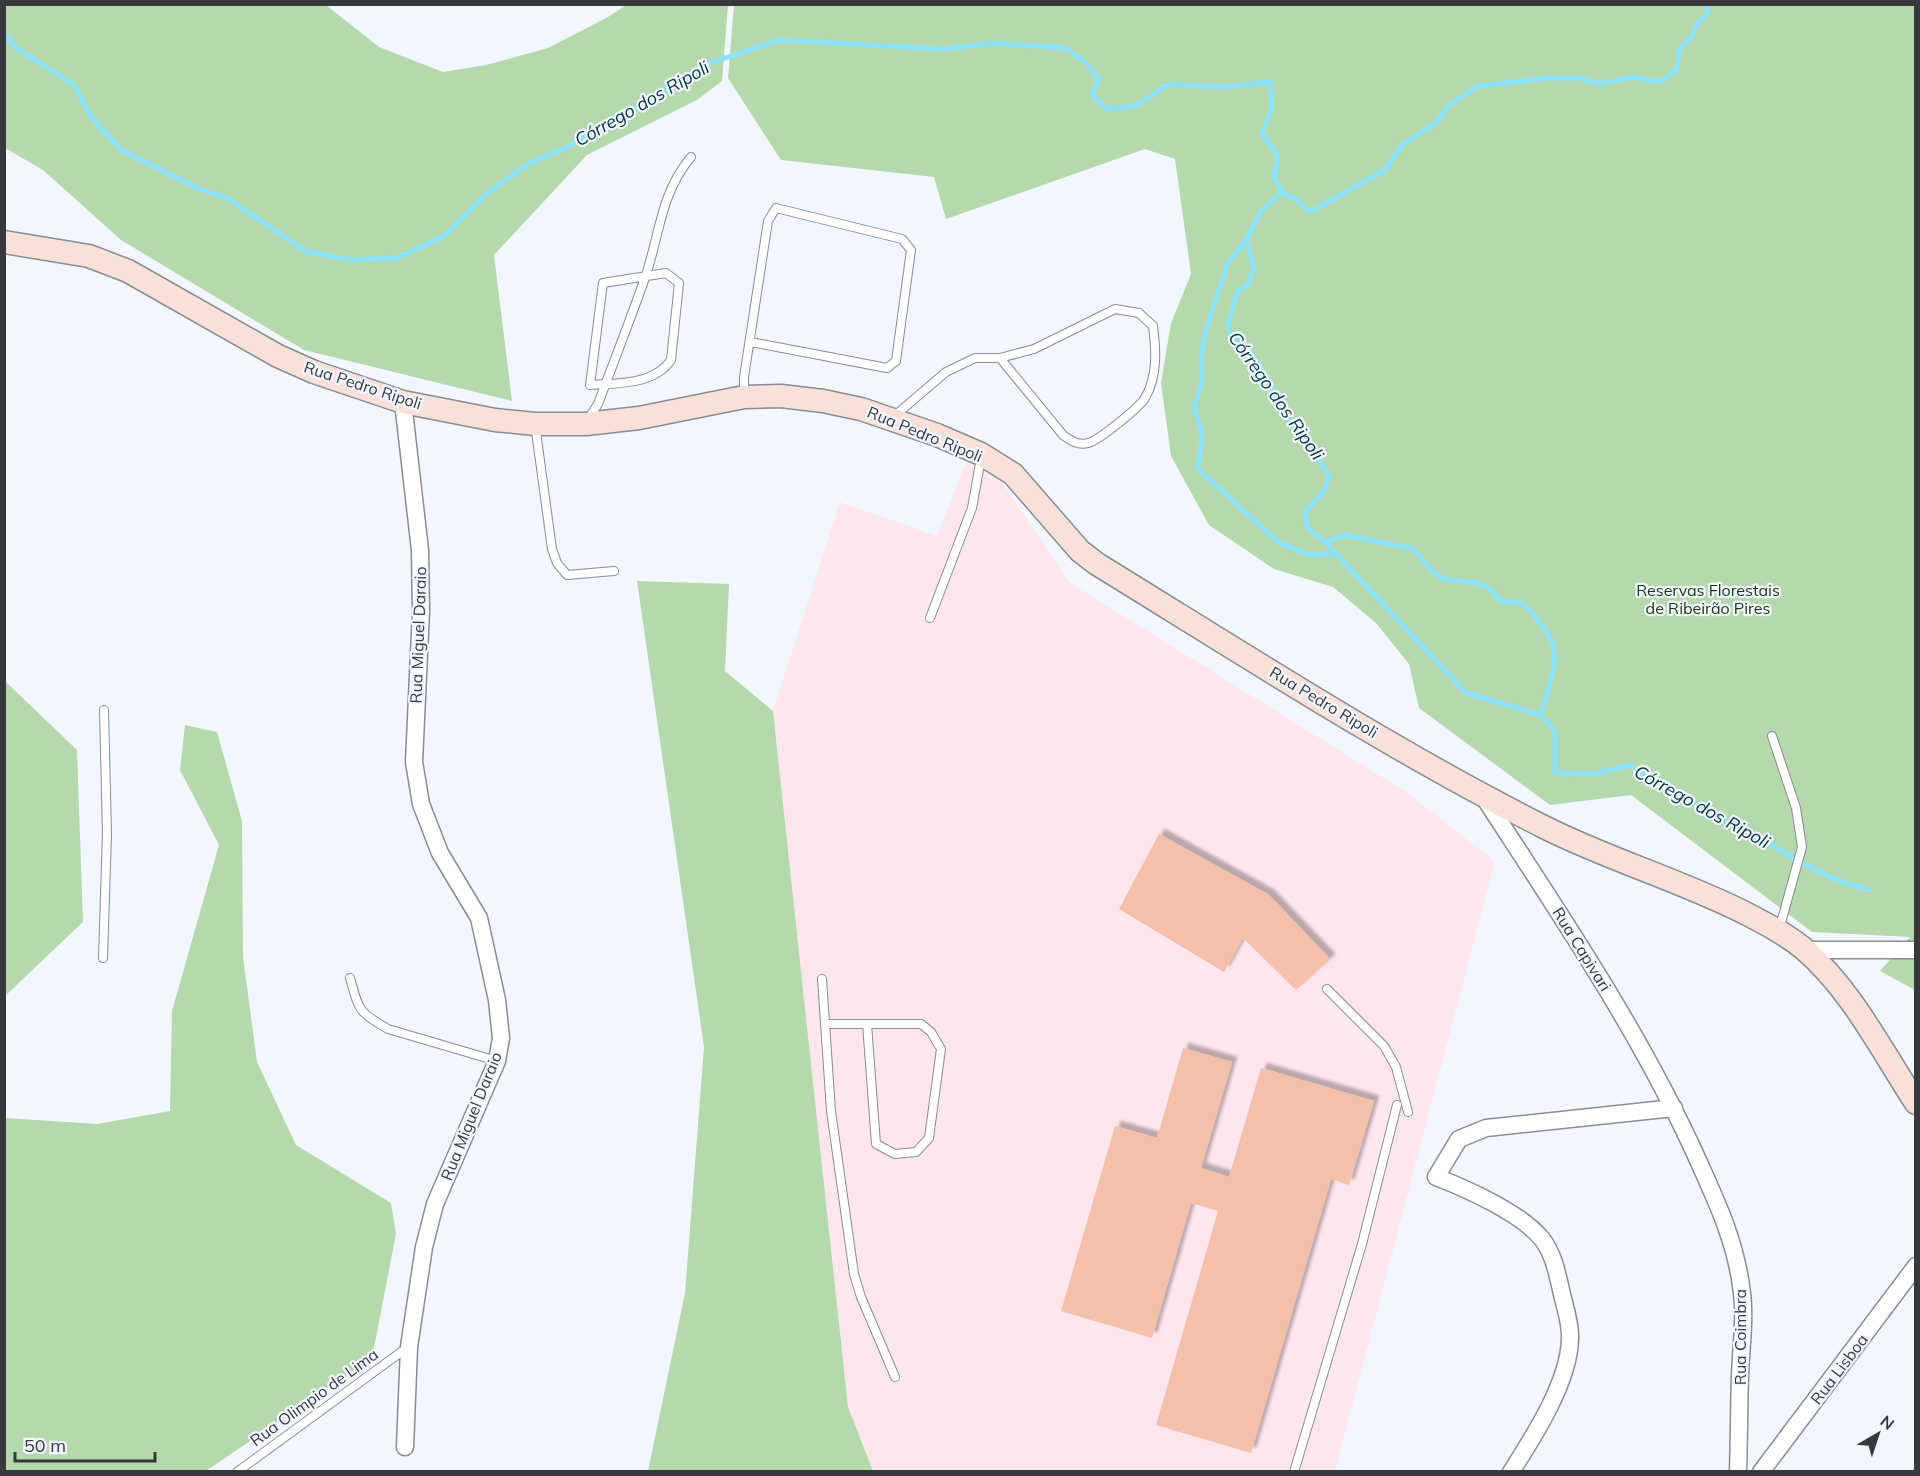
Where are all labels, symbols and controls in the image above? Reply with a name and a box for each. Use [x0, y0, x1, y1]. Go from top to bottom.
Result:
water label: Córrego dos Ripoli [570, 55, 714, 151]
water label: Córrego dos Ripoli [1224, 327, 1330, 465]
street label: Rua Pedro Ripoli [302, 357, 424, 413]
street label: Rua Pedro Ripoli [864, 402, 986, 466]
street label: Rua Miguel Daraio [406, 566, 430, 704]
park label: Reservas Florestais de Ribeirão Pires [1636, 580, 1780, 618]
street label: Rua Pedro Ripoli [1266, 662, 1382, 742]
water label: Córrego dos Ripoli [1630, 760, 1775, 854]
street label: Rua Capivari [1548, 903, 1616, 995]
street label: Rua Miguel Daraio [436, 1049, 506, 1183]
street label: Rua Coimbra [1730, 1289, 1750, 1385]
street label: Rua Lisboa [1806, 1330, 1872, 1408]
street label: Rua Olimpio de Lima [246, 1344, 382, 1450]
north arrow [1848, 1404, 1908, 1464]
text: N [1876, 1411, 1898, 1434]
scale bar [15, 1425, 154, 1463]
text: 50 m [24, 1434, 66, 1457]

